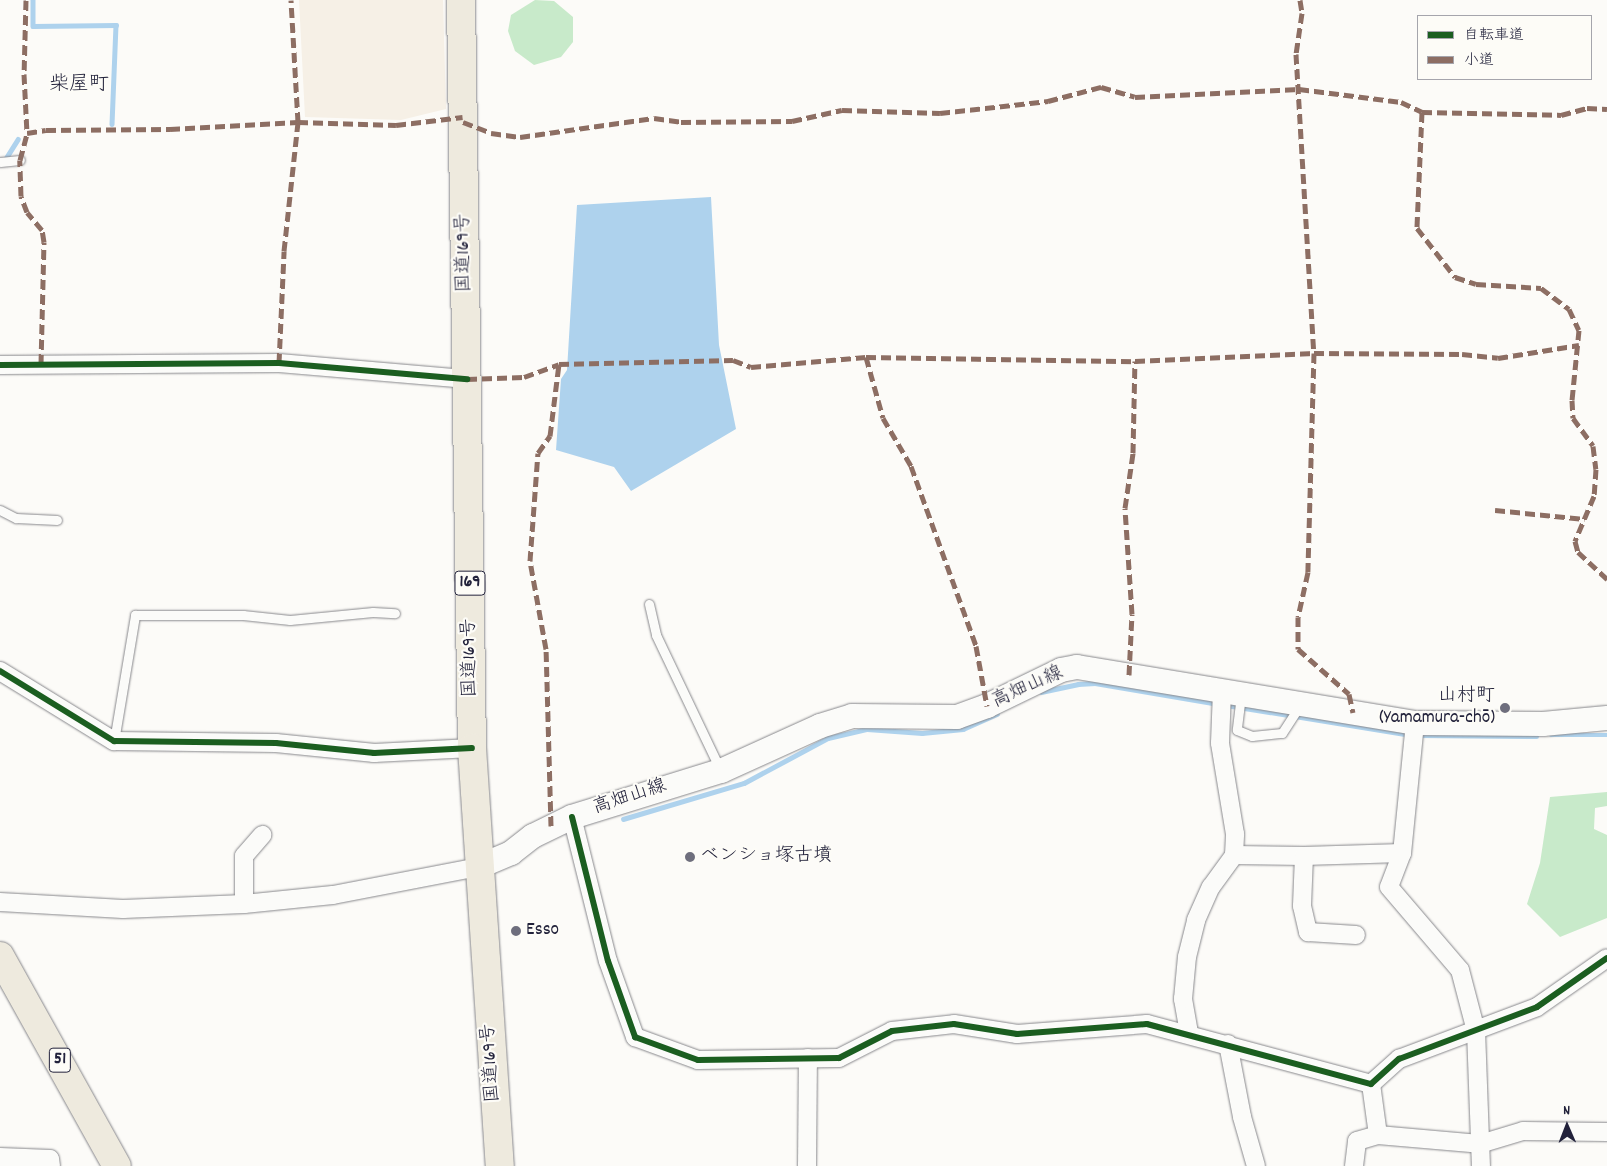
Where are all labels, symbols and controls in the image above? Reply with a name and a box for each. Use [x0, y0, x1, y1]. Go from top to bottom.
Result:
legend [1417, 15, 1592, 80]
text: 自転車道 [1464, 25, 1524, 47]
text: 小道 [1464, 50, 1494, 72]
district label: 柴屋町 [49, 73, 109, 97]
street label: 国道169号 [453, 213, 477, 293]
road number: 169 [454, 568, 486, 598]
street label: 国道169号 [459, 618, 483, 698]
street label: 高畑山線 [989, 662, 1067, 714]
place label: 山村町 (Yamamura-chō) [1379, 686, 1495, 730]
marker: 山村町 (Yamamura-chō) [1499, 702, 1511, 714]
street label: 高畑山線 [590, 775, 670, 821]
place label: ベンショ塚古墳 [700, 846, 833, 868]
marker: ベンショ塚古墳 [684, 851, 696, 863]
place label: Esso [526, 920, 559, 942]
marker: Esso [510, 925, 522, 937]
street label: 国道169号 [478, 1023, 506, 1103]
road number: 51 [49, 1044, 71, 1076]
north arrow [1542, 1101, 1592, 1151]
text: N [1563, 1101, 1570, 1121]

